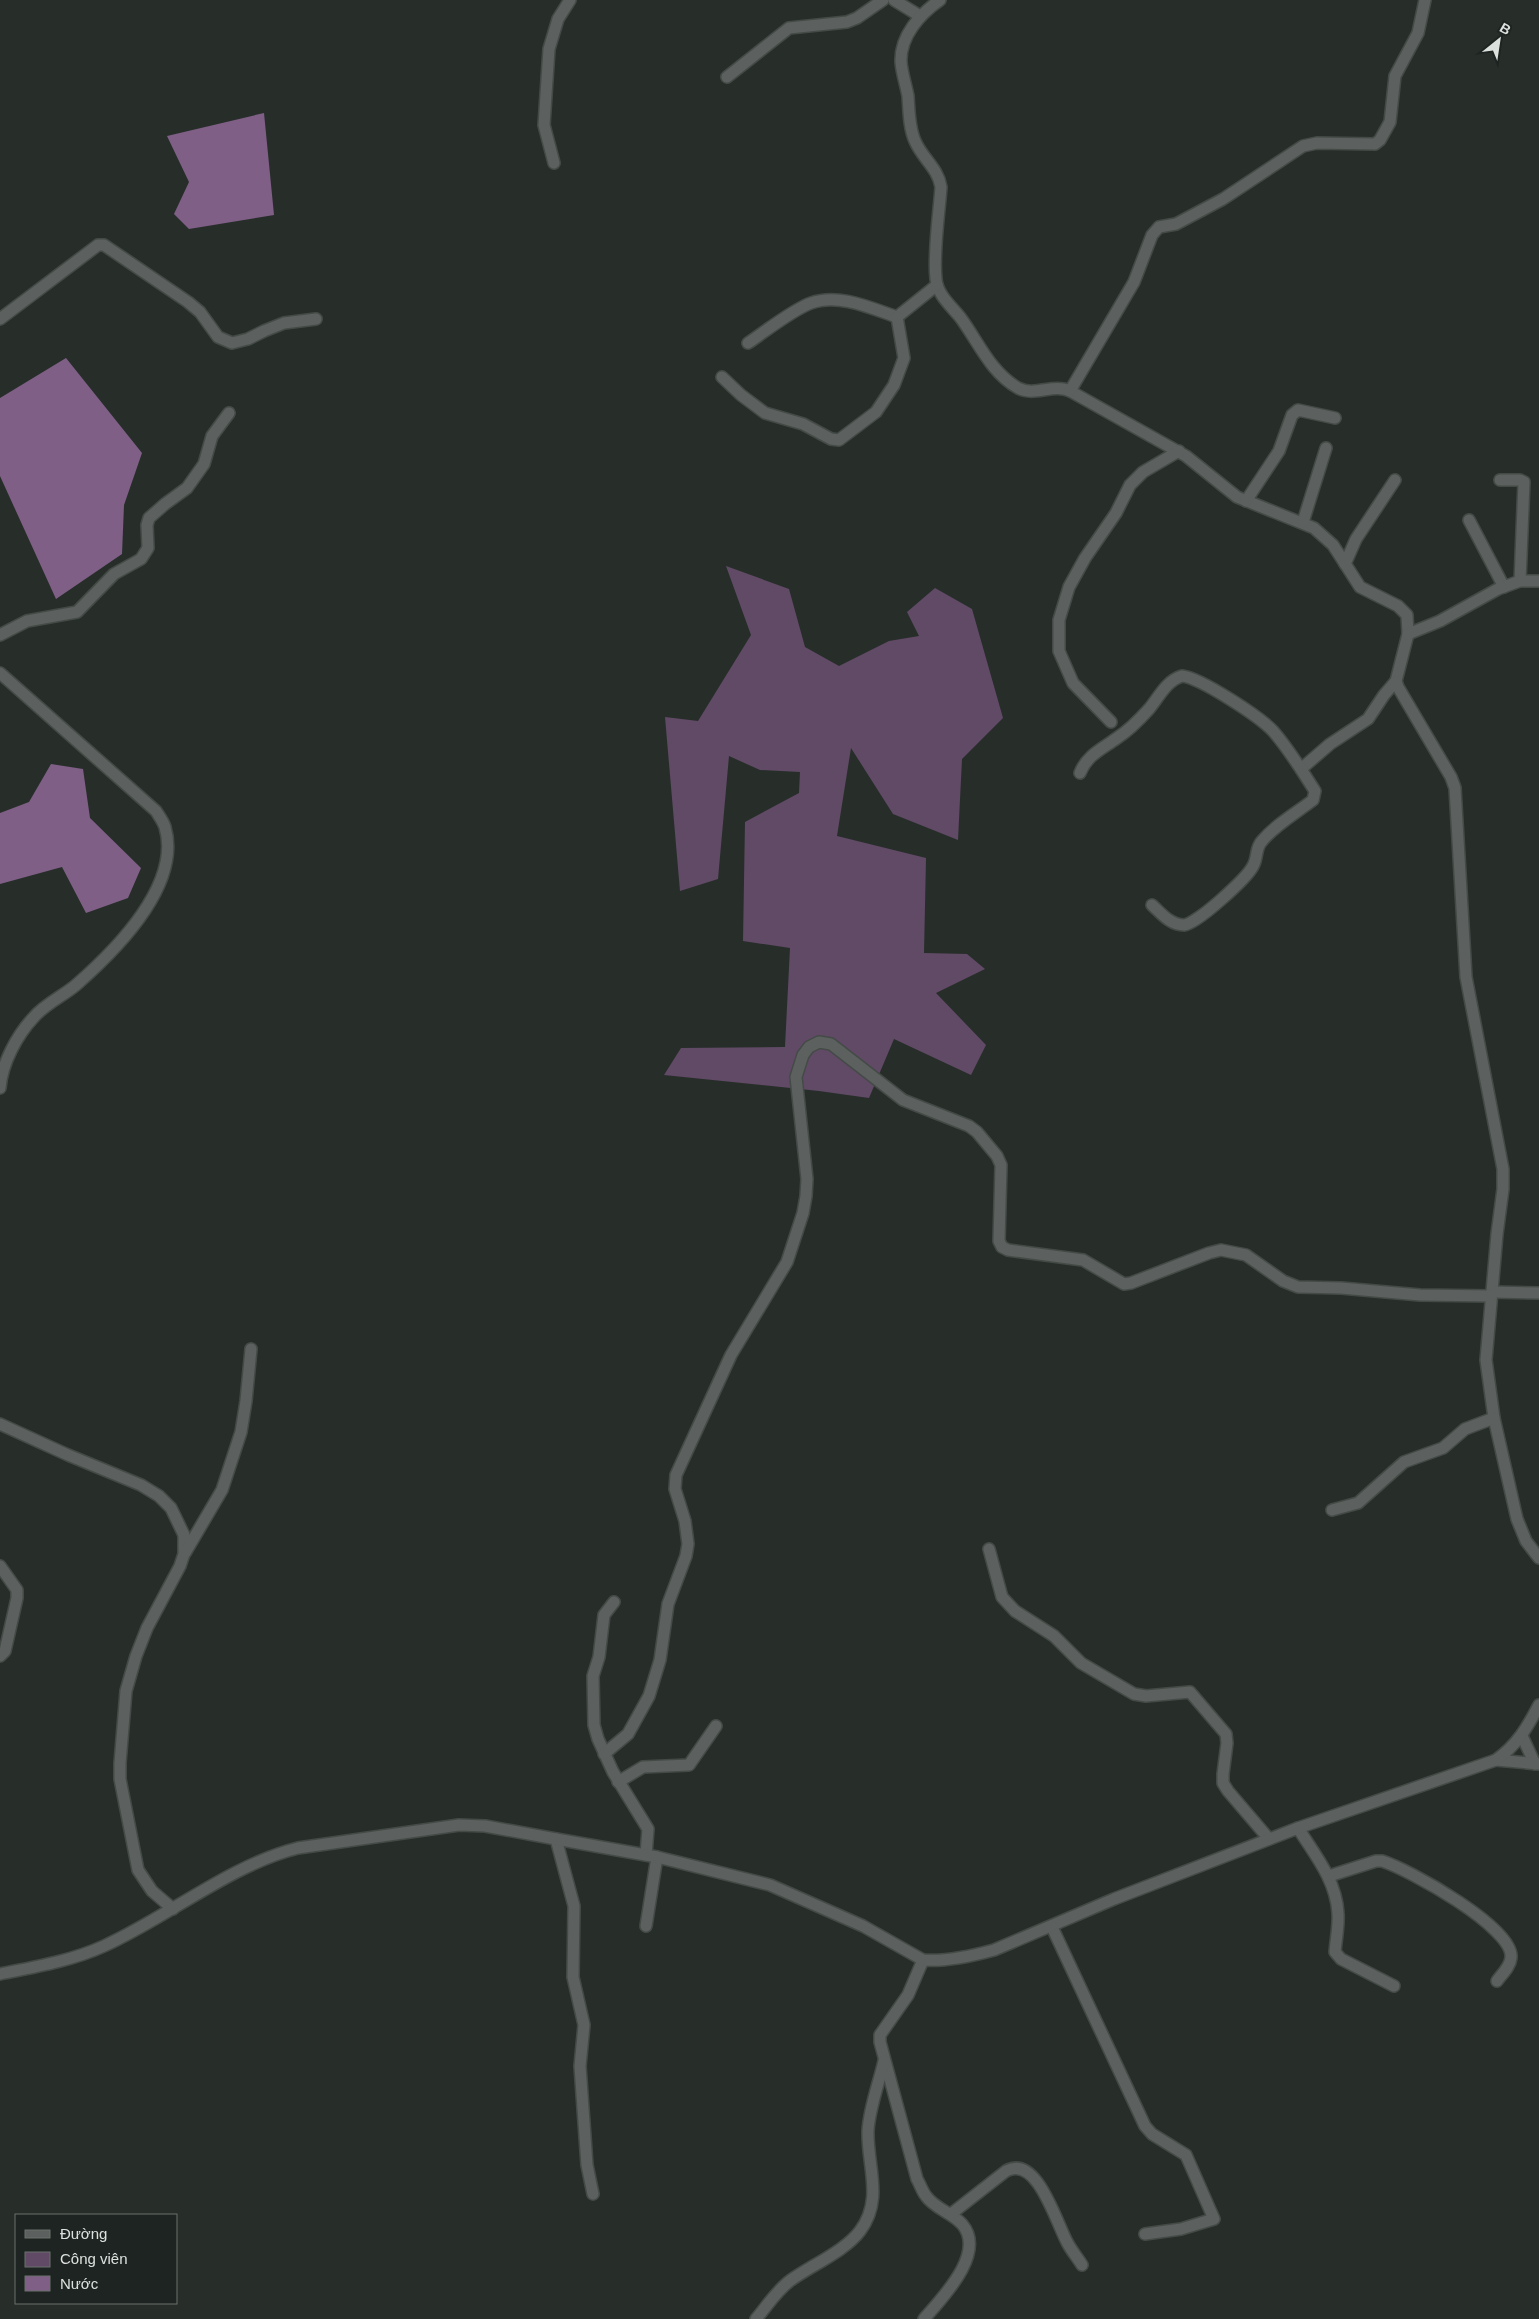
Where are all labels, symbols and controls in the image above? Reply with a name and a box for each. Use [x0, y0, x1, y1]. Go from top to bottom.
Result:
north arrow [1474, 15, 1524, 65]
text: B [1497, 19, 1514, 38]
legend [15, 2214, 178, 2304]
text: Đường [60, 2225, 107, 2242]
text: Công viên [60, 2250, 128, 2267]
text: Nước [60, 2275, 99, 2292]

